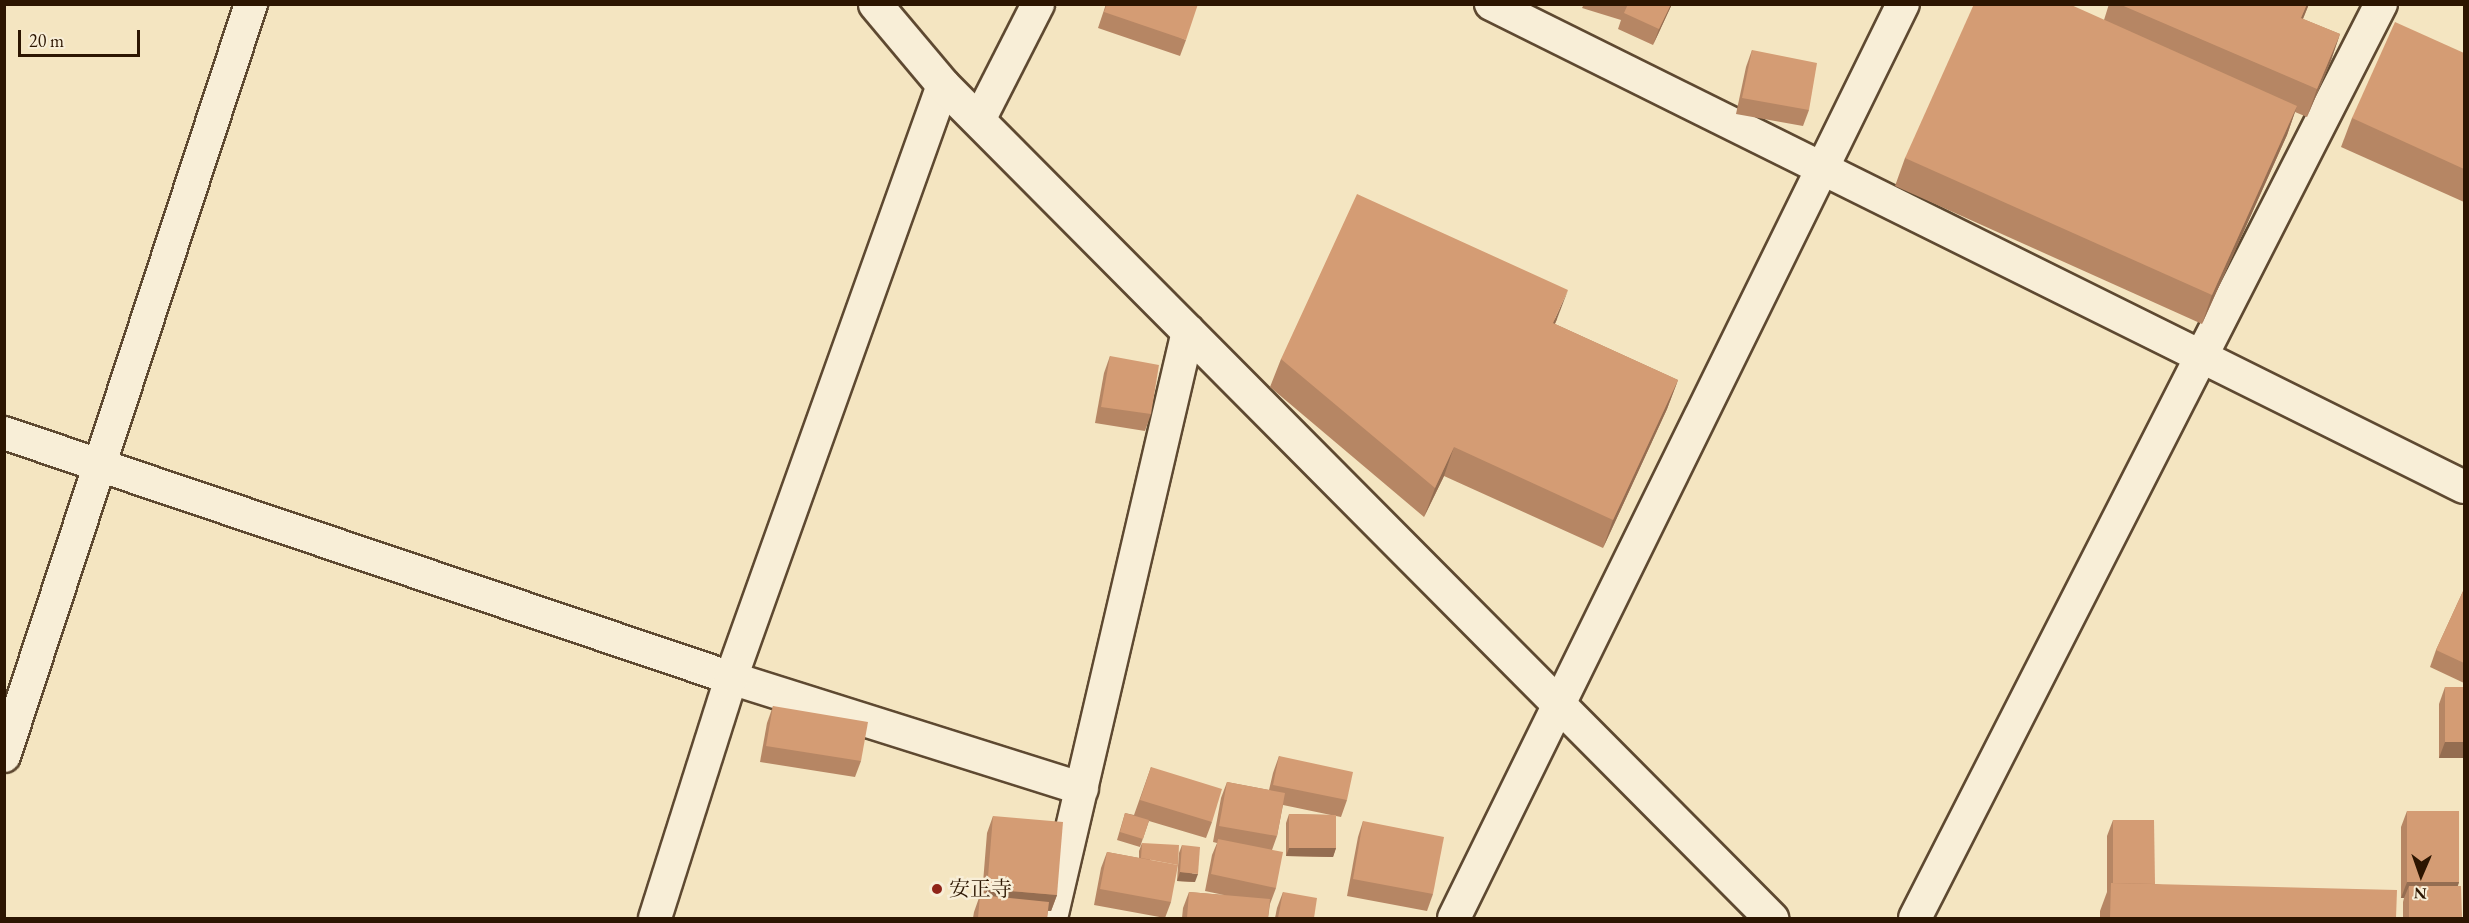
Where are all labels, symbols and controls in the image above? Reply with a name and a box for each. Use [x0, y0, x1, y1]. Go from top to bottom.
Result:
scale bar [21, 18, 142, 56]
text: 20 m [29, 29, 64, 52]
north arrow [2391, 845, 2451, 905]
place label: 安正寺 [949, 876, 1012, 902]
marker: 安正寺 [930, 882, 944, 896]
text: N [2414, 883, 2427, 904]

